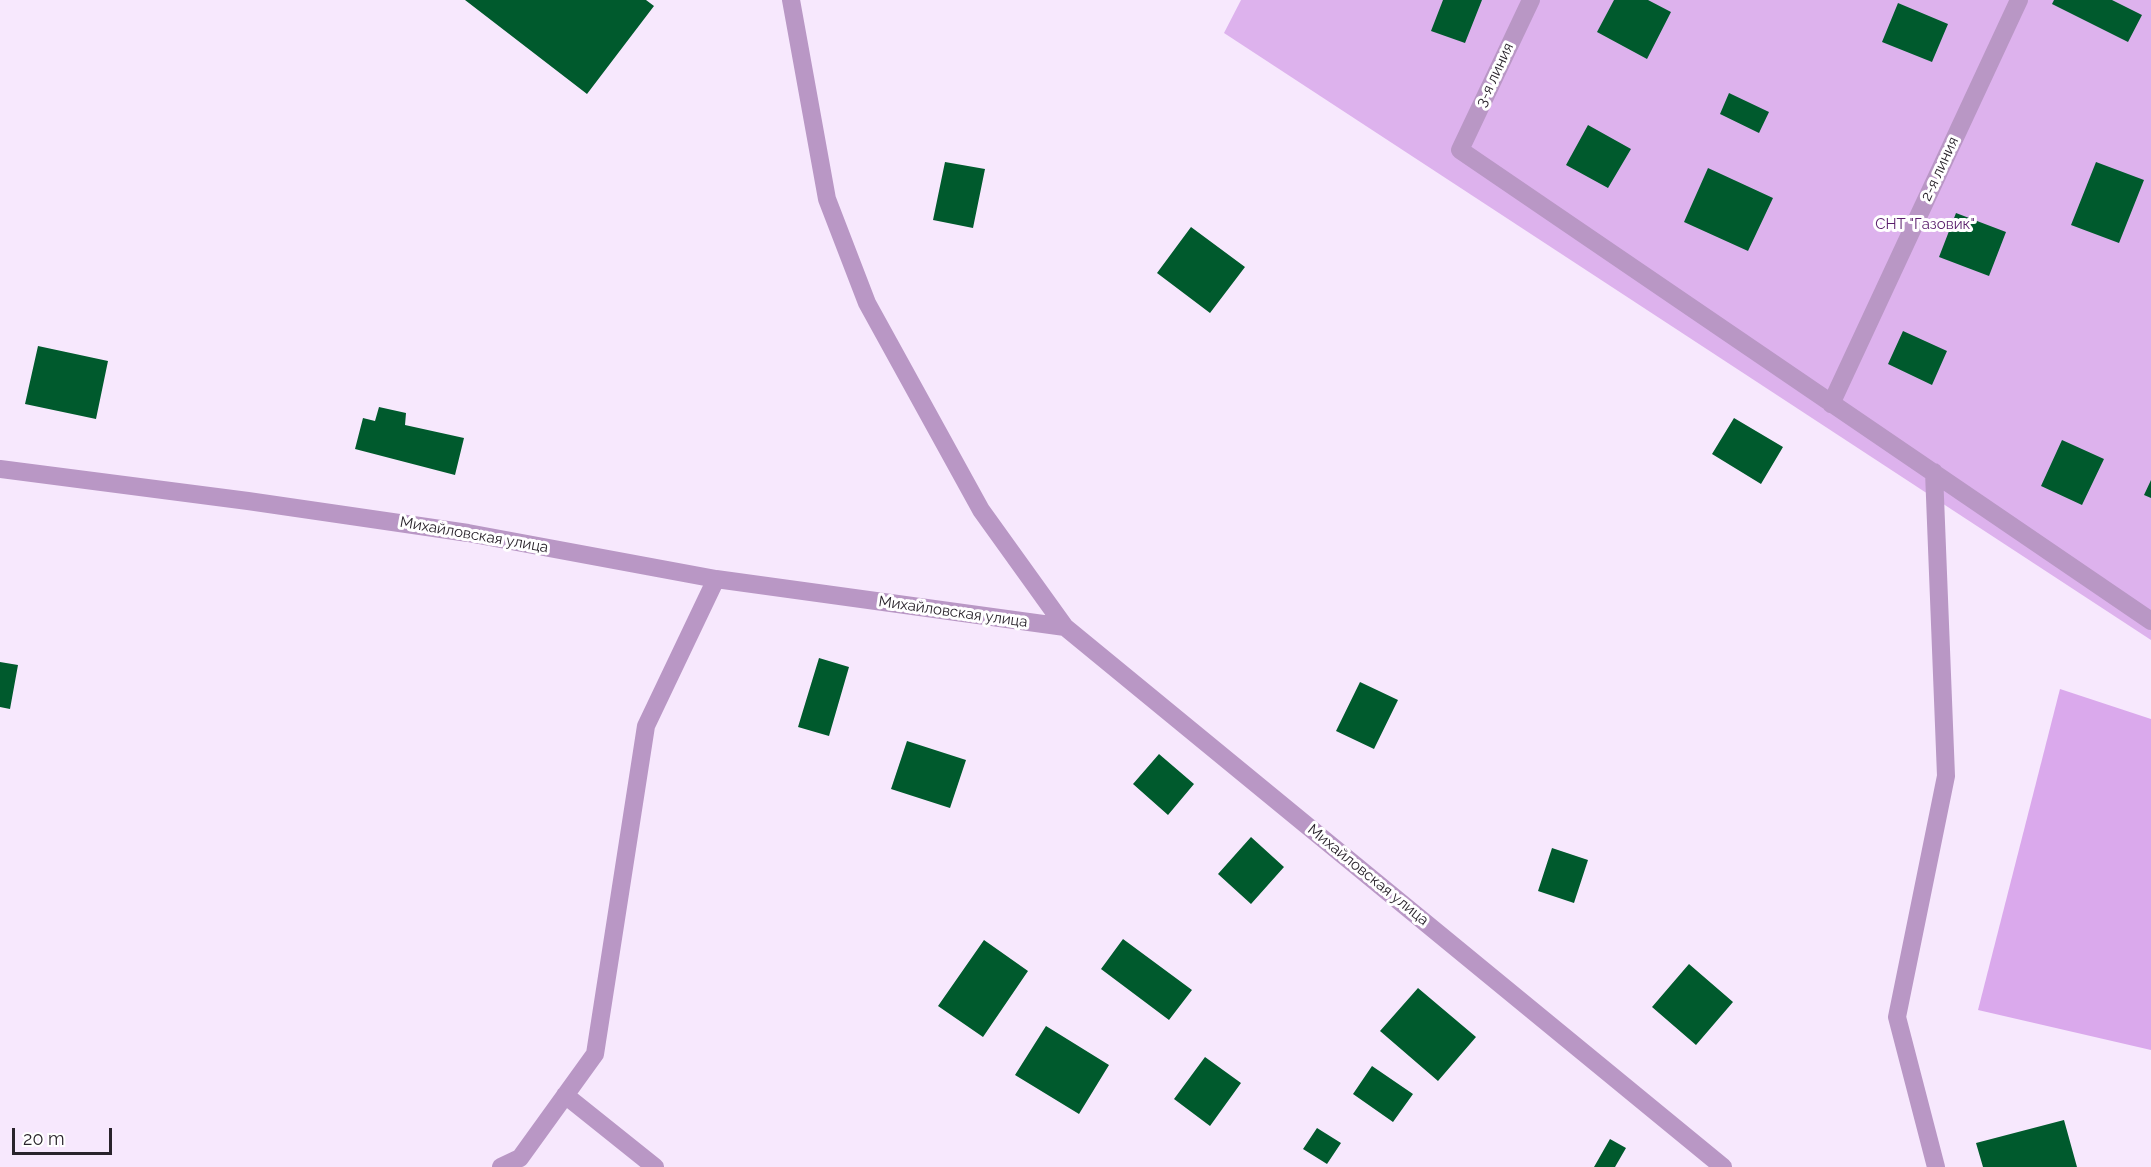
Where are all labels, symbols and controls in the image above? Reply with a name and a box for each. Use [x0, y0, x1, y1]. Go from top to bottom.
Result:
street label: 3-я линия [1472, 40, 1518, 110]
street label: 2-я линия [1917, 134, 1963, 204]
park label: СНТ "Газовик" [1875, 215, 1975, 233]
street label: Михайловская улица [398, 513, 550, 557]
street label: Михайловская улица [877, 593, 1029, 631]
street label: Михайловская улица [1304, 821, 1432, 929]
scale bar [15, 1116, 116, 1154]
text: 20 m [23, 1128, 65, 1149]

